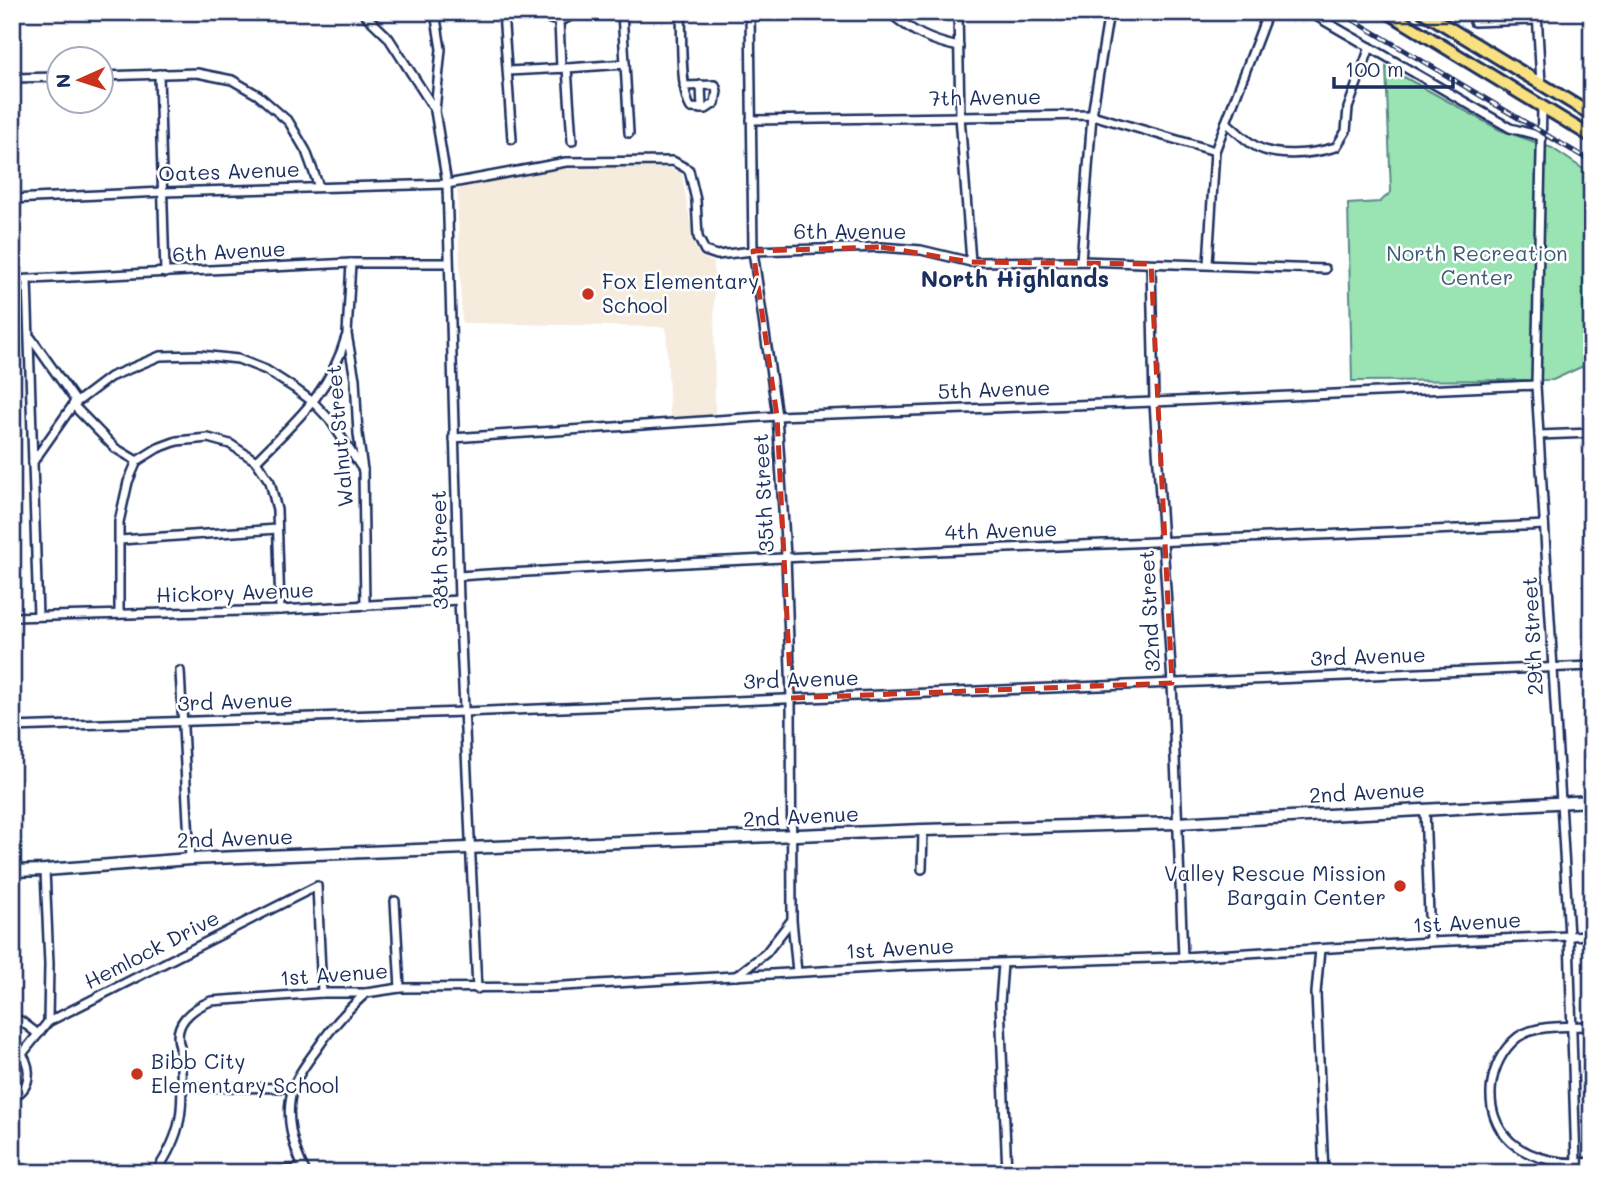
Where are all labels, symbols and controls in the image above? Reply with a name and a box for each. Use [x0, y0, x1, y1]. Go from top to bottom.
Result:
north arrow [46, 46, 116, 116]
scale bar [1334, 46, 1454, 90]
text: 100 m [1345, 55, 1404, 82]
text: N [50, 73, 75, 89]
street label: 7th Avenue [929, 82, 1041, 111]
street label: Oates Avenue [158, 155, 300, 186]
street label: 6th Avenue [793, 217, 907, 244]
street label: 6th Avenue [172, 234, 286, 267]
park label: North Recreation Center [1386, 239, 1568, 290]
district label: North Highlands [921, 263, 1109, 293]
place label: Fox Elementary School [602, 267, 759, 318]
marker: Fox Elementary School [580, 286, 596, 302]
street label: Walnut Street [319, 364, 358, 508]
street label: 5th Avenue [937, 373, 1051, 404]
street label: 35th Street [746, 433, 779, 553]
street label: 38th Street [424, 490, 453, 610]
street label: 4th Avenue [944, 514, 1058, 545]
street label: 32nd Street [1132, 549, 1165, 673]
street label: Hickory Avenue [155, 575, 314, 608]
street label: 29th Street [1515, 576, 1548, 696]
street label: 3rd Avenue [1310, 640, 1426, 671]
street label: 3rd Avenue [743, 663, 859, 694]
street label: 3rd Avenue [177, 685, 293, 716]
street label: 2nd Avenue [1308, 775, 1426, 808]
street label: 2nd Avenue [742, 799, 860, 832]
street label: 2nd Avenue [176, 822, 293, 853]
place label: Valley Rescue Mission Bargain Center [1164, 859, 1386, 910]
marker: Valley Rescue Mission Bargain Center [1392, 878, 1408, 894]
street label: Hemlock Drive [79, 903, 223, 994]
street label: 1st Avenue [1412, 905, 1522, 938]
street label: 1st Avenue [845, 931, 955, 964]
street label: 1st Avenue [279, 956, 389, 991]
place label: Bibb City Elementary School [151, 1047, 339, 1098]
marker: Bibb City Elementary School [129, 1066, 145, 1082]

